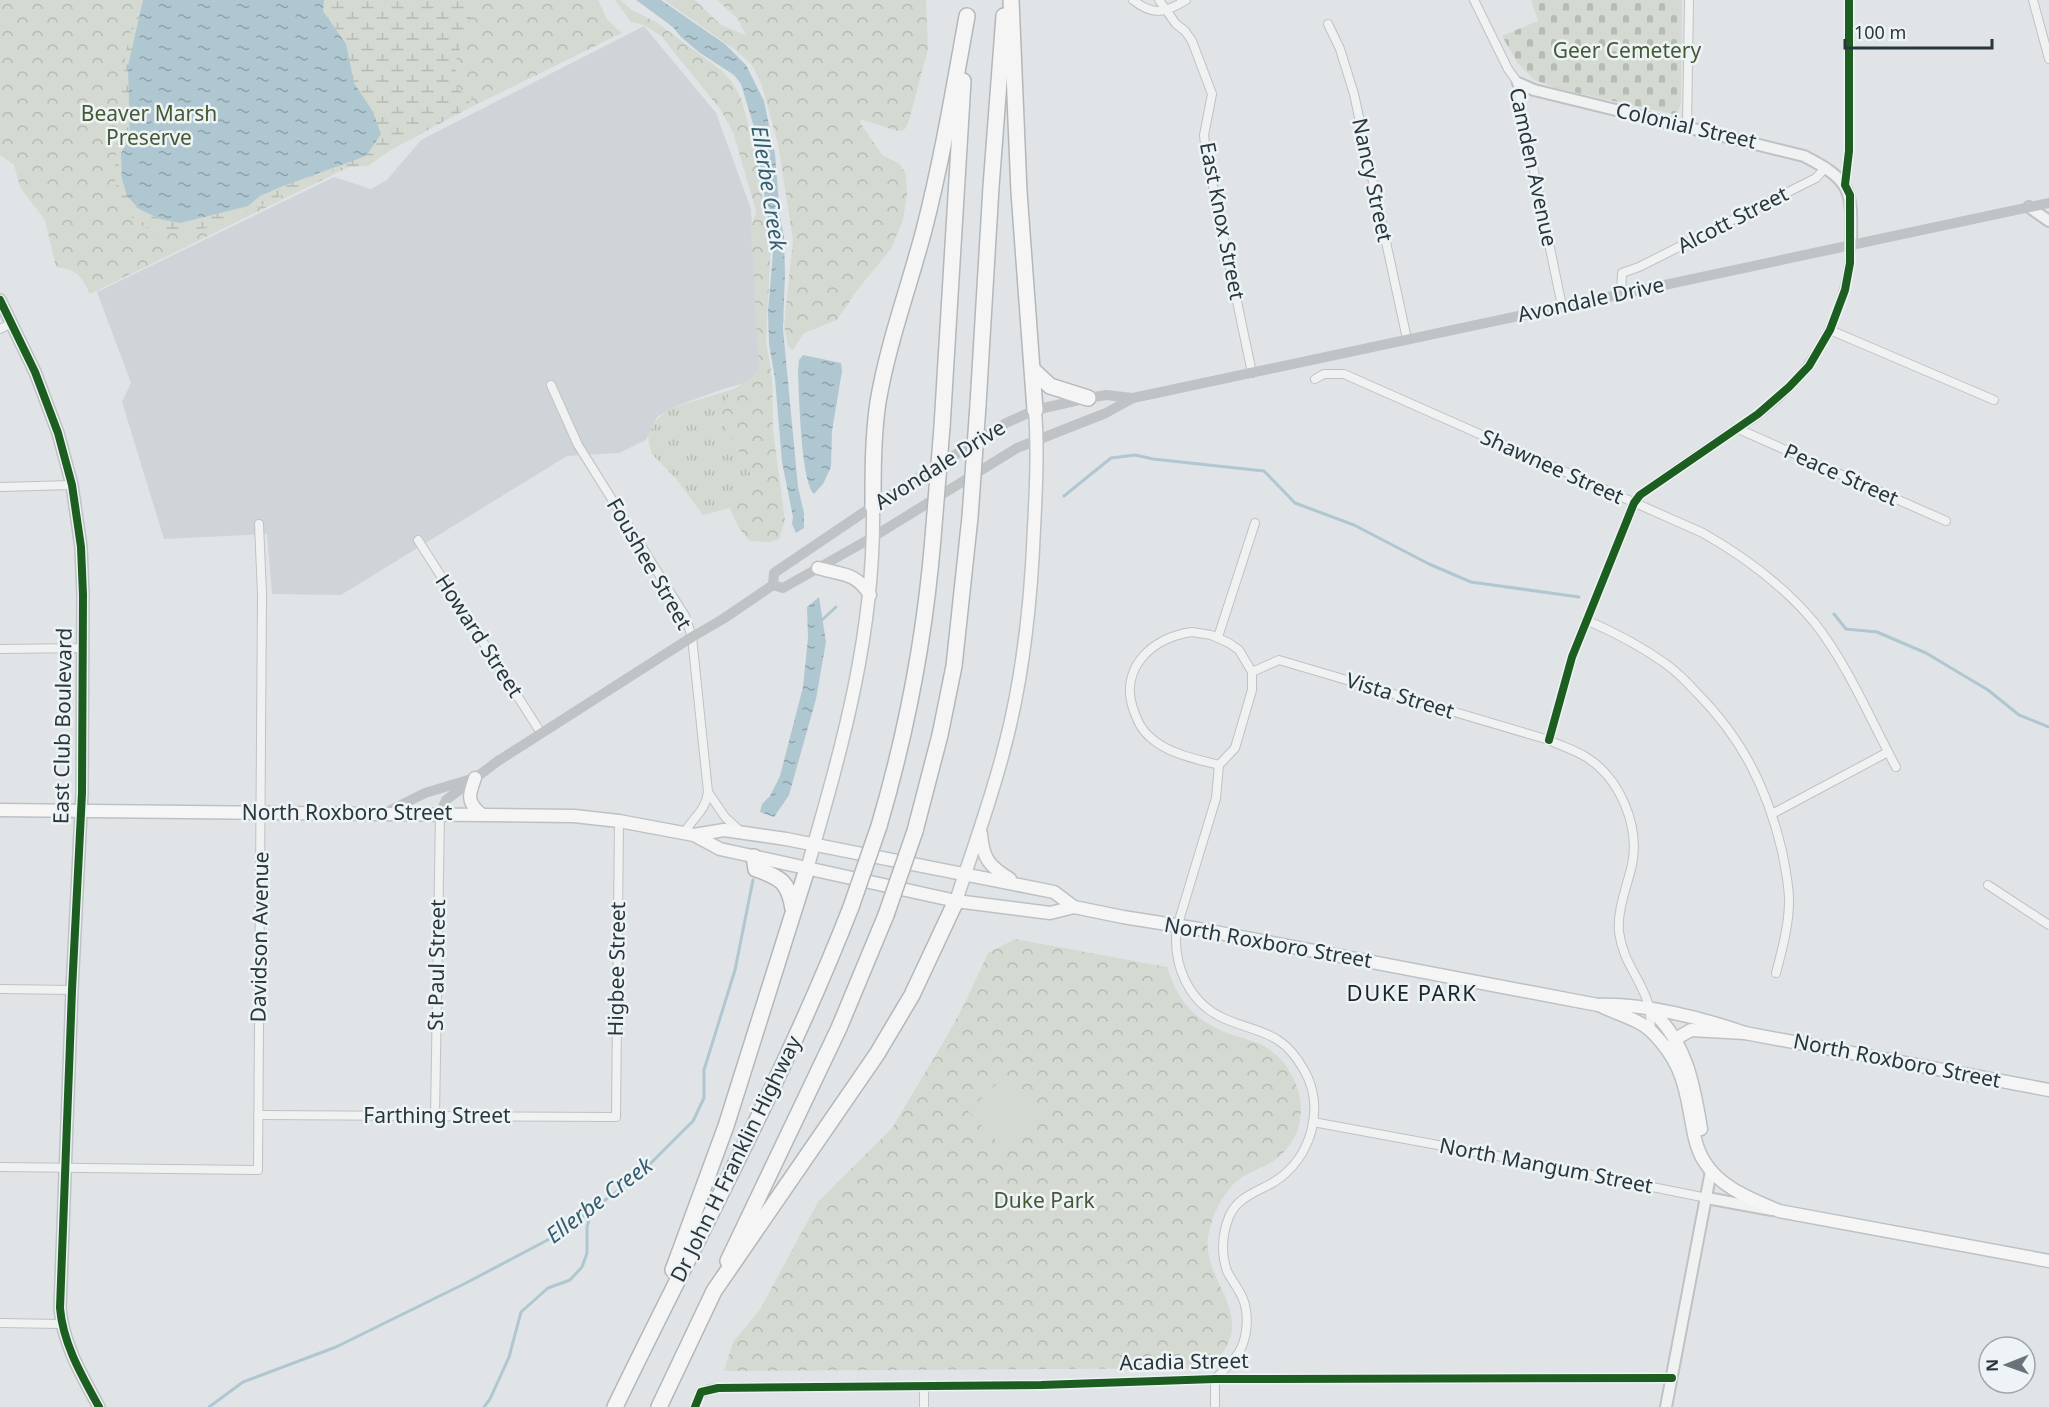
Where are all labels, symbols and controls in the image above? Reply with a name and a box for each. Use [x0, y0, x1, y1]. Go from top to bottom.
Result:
scale bar [1845, 12, 1992, 50]
text: 100 m [1854, 20, 1906, 44]
park label: Geer Cemetery [1553, 36, 1702, 64]
street label: Camden Avenue [1503, 85, 1564, 249]
street label: Colonial Street [1613, 95, 1760, 155]
park label: Beaver Marsh Preserve [81, 99, 217, 151]
street label: Nancy Street [1346, 115, 1400, 245]
water label: Ellerbe Creek [745, 123, 795, 253]
street label: East Knox Street [1194, 140, 1252, 302]
street label: Alcott Street [1672, 179, 1793, 259]
street label: Avondale Drive [1515, 270, 1667, 328]
street label: Avondale Drive [869, 413, 1010, 516]
street label: Shawnee Street [1477, 422, 1629, 510]
street label: Peace Street [1780, 436, 1903, 512]
street label: Foushee Street [601, 493, 699, 635]
street label: Howard Street [430, 569, 530, 703]
street label: East Club Boulevard [46, 628, 78, 824]
street label: Vista Street [1343, 665, 1458, 725]
street label: North Roxboro Street [242, 798, 453, 826]
street label: Davidson Avenue [244, 851, 274, 1023]
street label: St Paul Street [421, 899, 451, 1031]
street label: Higbee Street [601, 901, 631, 1037]
street label: North Roxboro Street [1162, 910, 1375, 974]
district label: DUKE PARK [1347, 977, 1477, 1007]
street label: North Roxboro Street [1791, 1026, 2004, 1094]
street label: Dr John H Franklin Highway [663, 1031, 807, 1286]
street label: Farthing Street [363, 1101, 511, 1129]
street label: North Mangum Street [1437, 1131, 1656, 1200]
water label: Ellerbe Creek [539, 1149, 659, 1249]
park label: Duke Park [993, 1186, 1095, 1214]
north arrow [1977, 1335, 2037, 1395]
street label: Acadia Street [1119, 1346, 1249, 1376]
text: N [1981, 1359, 2003, 1372]

